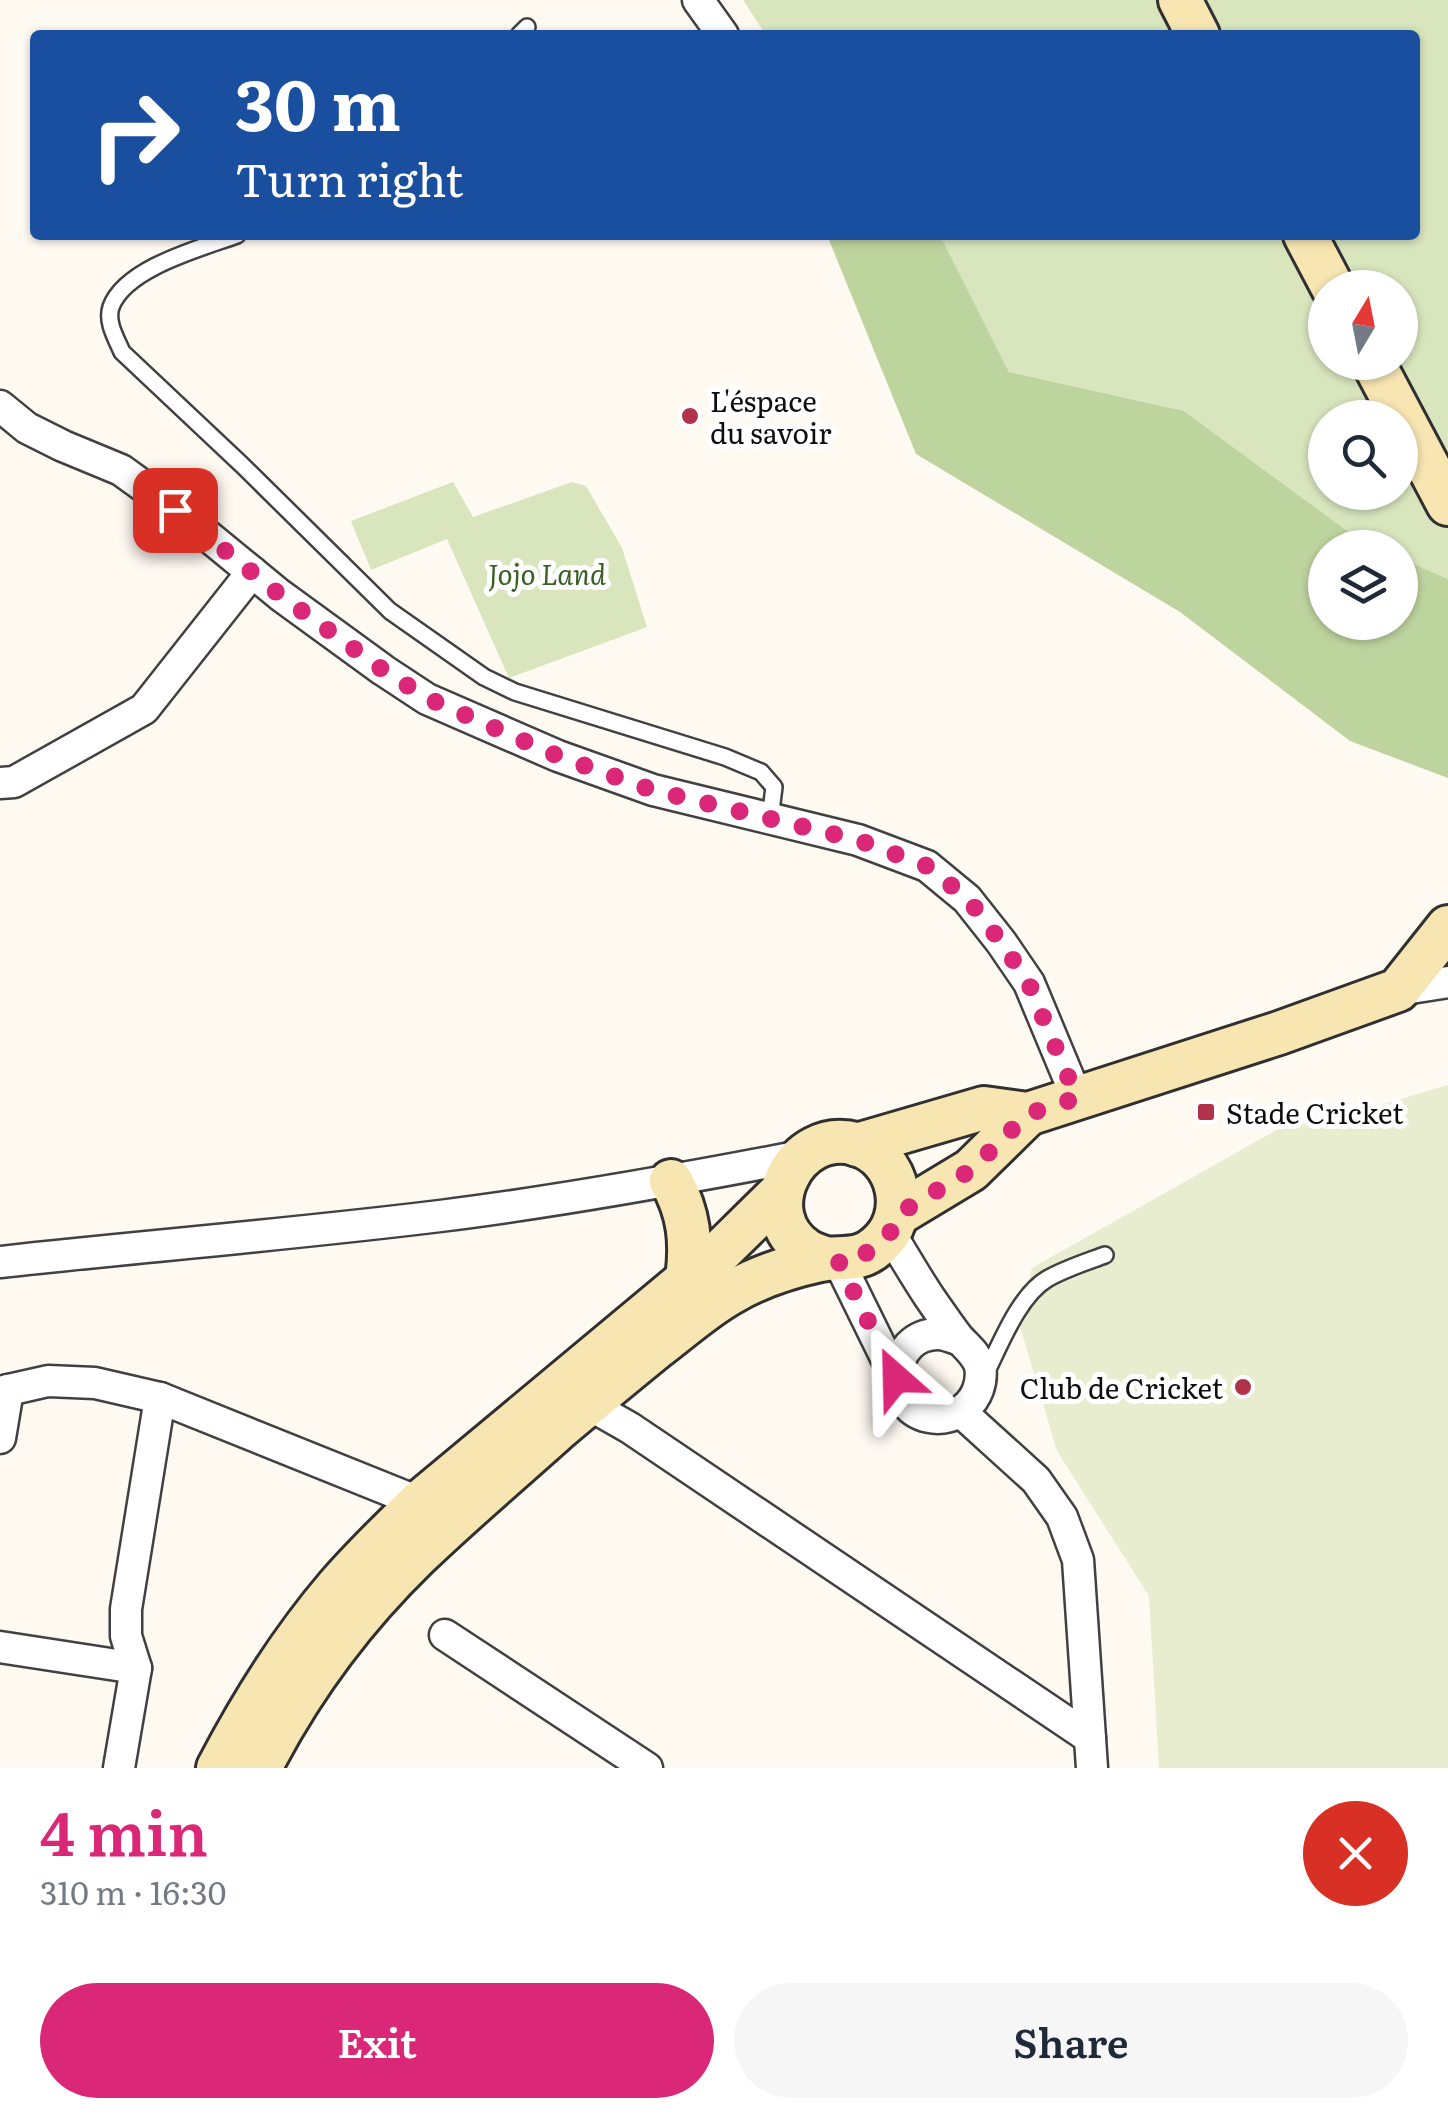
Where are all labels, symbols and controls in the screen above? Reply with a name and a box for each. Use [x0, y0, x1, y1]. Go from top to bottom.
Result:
text: 30 m [235, 49, 401, 153]
icon: right [70, 70, 200, 200]
text: Turn right [235, 144, 463, 211]
north arrow [1308, 270, 1418, 380]
map controls [1308, 270, 1418, 640]
place label: L'éspace du savoir [710, 379, 832, 453]
button: search [1308, 400, 1418, 510]
marker: L'éspace du savoir [679, 405, 701, 427]
pin [133, 468, 218, 553]
icon: arrive [148, 483, 203, 538]
button: layers [1308, 530, 1418, 640]
park label: Jojo Land [488, 552, 606, 594]
place label: Stade Cricket [1226, 1091, 1404, 1133]
marker: Stade Cricket [1195, 1101, 1217, 1123]
position arrow [844, 1326, 948, 1430]
place label: Club de Cricket [1020, 1366, 1224, 1408]
marker: Club de Cricket [1232, 1376, 1254, 1398]
text: 4 min [40, 1785, 208, 1874]
button: close [1303, 1801, 1408, 1906]
text: 310 m · 16:30 [40, 1867, 226, 1915]
button: Exit [40, 1983, 714, 2098]
button: Share [734, 1983, 1408, 2098]

